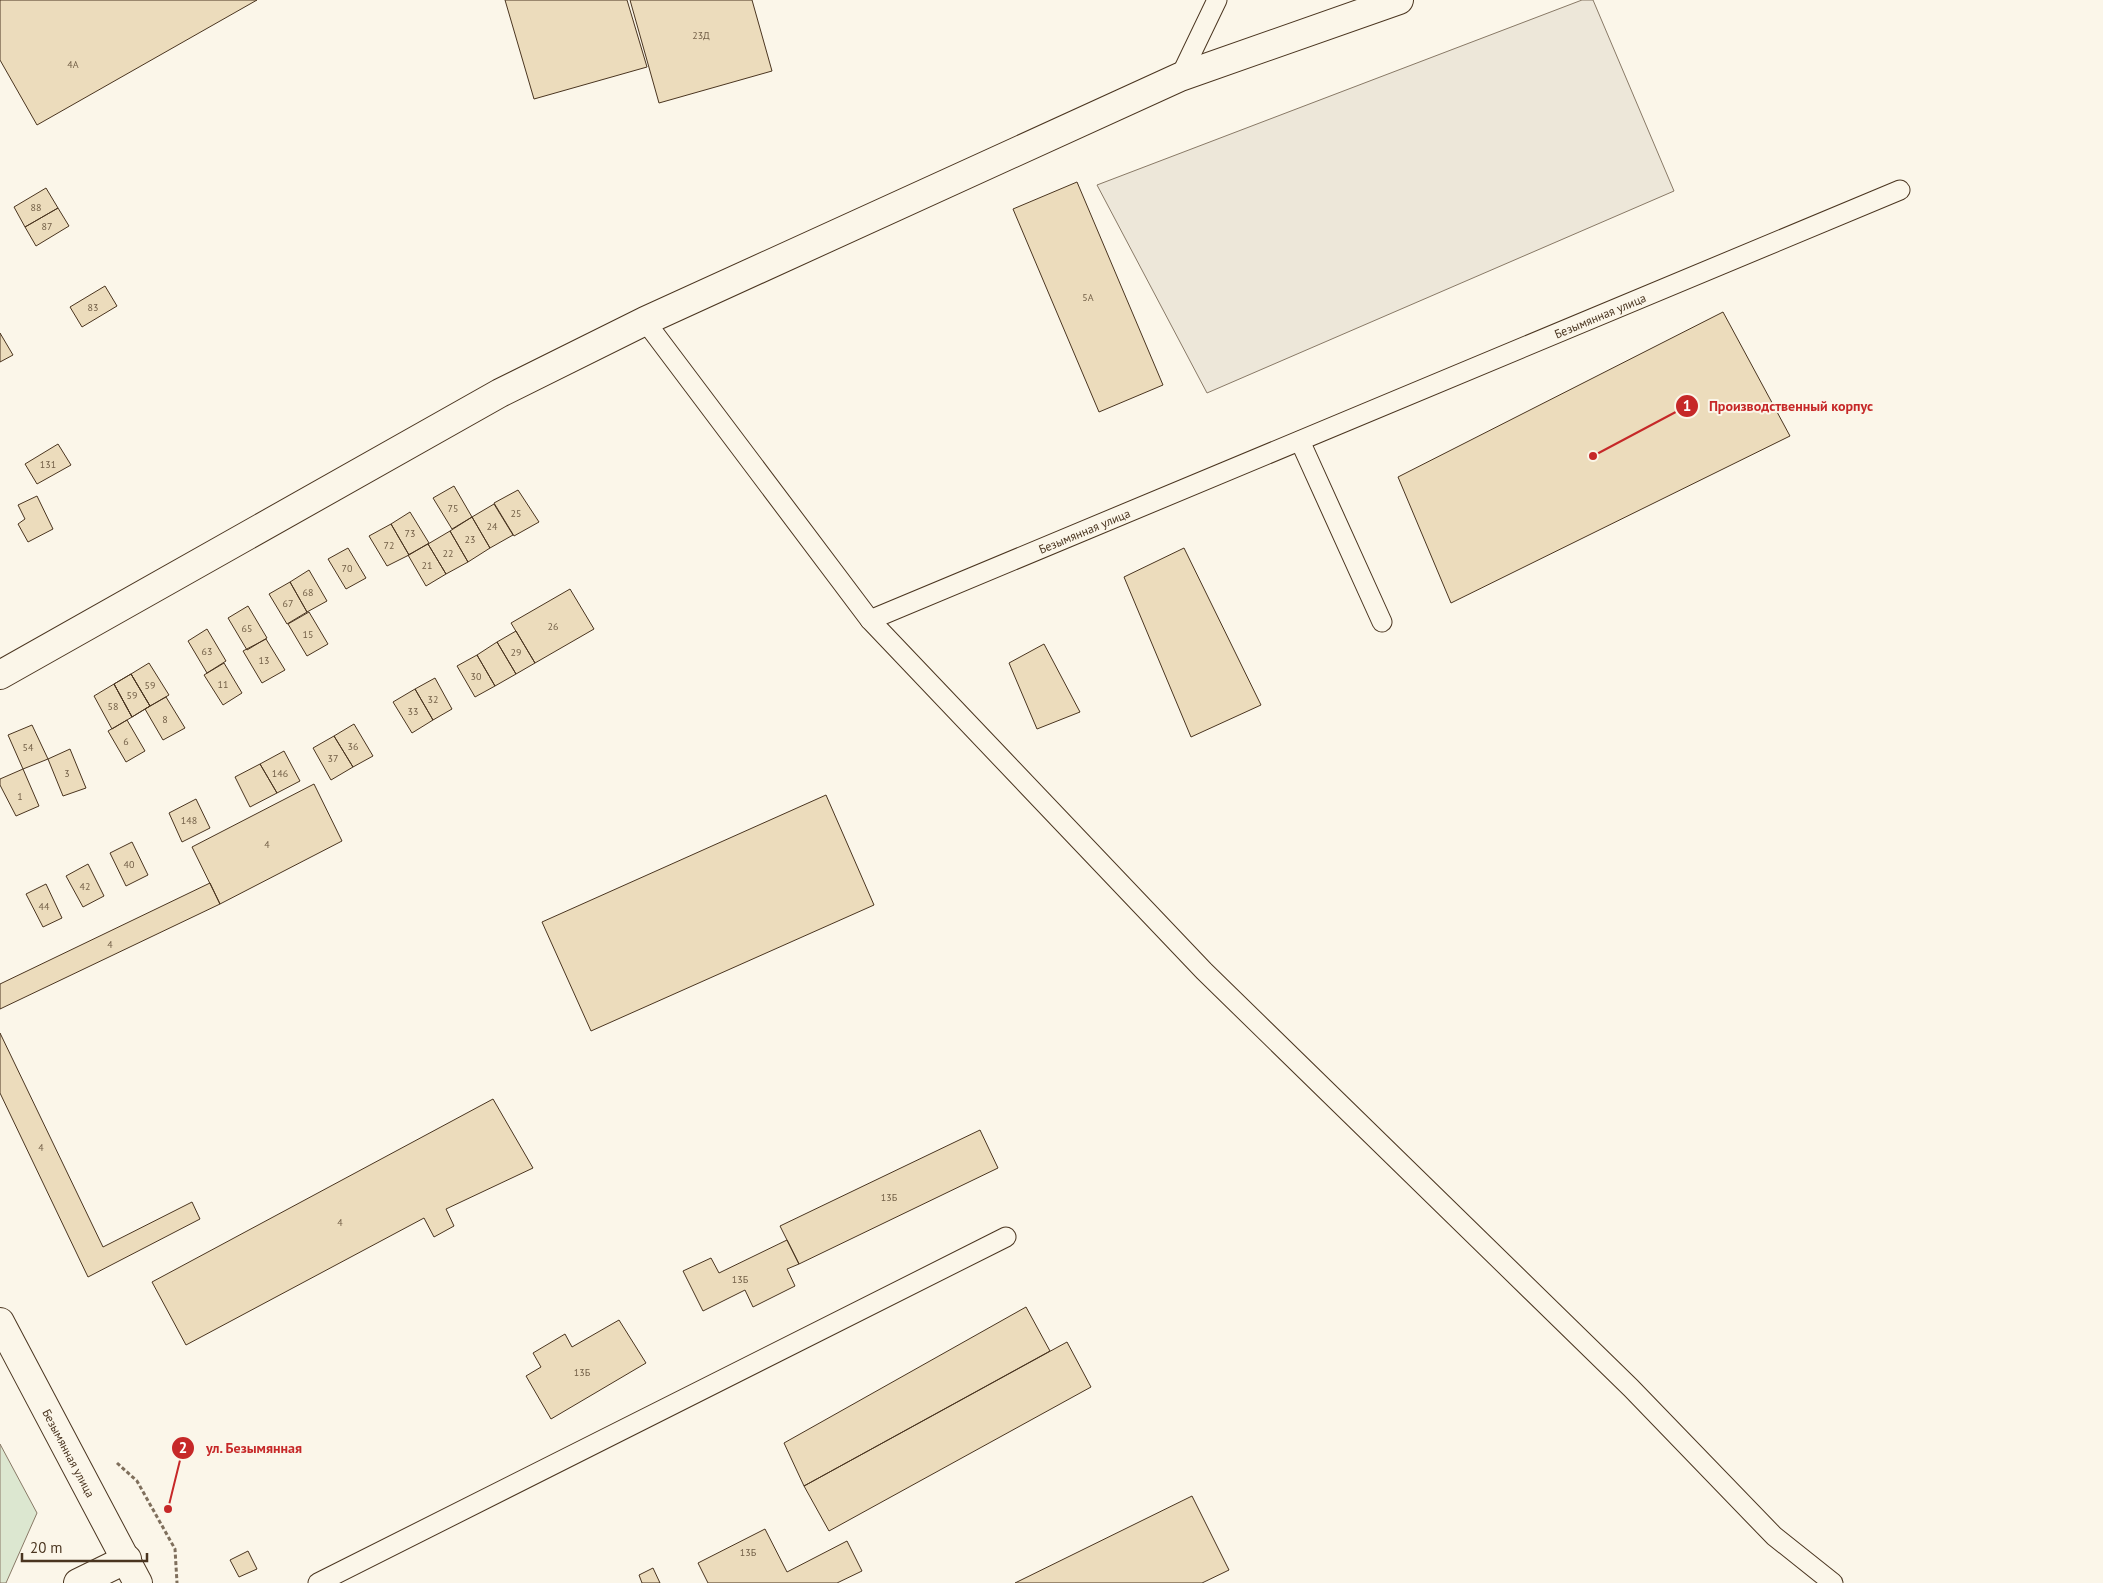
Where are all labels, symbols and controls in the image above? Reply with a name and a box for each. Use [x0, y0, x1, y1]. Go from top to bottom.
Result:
house number: 23Д [692, 29, 710, 42]
house number: 4А [67, 58, 79, 71]
house number: 88 [31, 201, 41, 214]
house number: 87 [42, 220, 52, 233]
street label: Безымянная улица [1552, 289, 1648, 341]
house number: 5А [1082, 291, 1094, 304]
house number: 83 [88, 301, 98, 314]
callout: Производственный корпус [1674, 391, 1883, 420]
text: 1 [1683, 396, 1691, 415]
text: Производственный корпус [1709, 397, 1873, 415]
house number: 131 [40, 458, 56, 471]
house number: 75 [448, 502, 458, 515]
street label: Безымянная улица [1036, 505, 1132, 556]
house number: 25 [511, 507, 521, 520]
house number: 24 [487, 520, 498, 533]
house number: 73 [405, 527, 415, 540]
house number: 23 [465, 533, 475, 546]
house number: 72 [384, 539, 394, 552]
house number: 22 [443, 547, 453, 560]
house number: 21 [422, 559, 432, 572]
house number: 70 [342, 562, 353, 575]
house number: 68 [303, 586, 313, 599]
house number: 67 [283, 597, 293, 610]
house number: 26 [548, 620, 558, 633]
house number: 65 [242, 622, 252, 635]
house number: 15 [303, 628, 313, 641]
house number: 63 [202, 645, 212, 658]
house number: 29 [511, 646, 521, 659]
house number: 13 [259, 654, 269, 667]
house number: 30 [471, 670, 482, 683]
house number: 11 [218, 678, 228, 691]
house number: 59 [145, 679, 155, 692]
house number: 59 [127, 689, 137, 702]
house number: 32 [428, 693, 438, 706]
house number: 58 [108, 700, 118, 713]
house number: 33 [408, 705, 418, 718]
house number: 8 [162, 713, 168, 726]
house number: 6 [123, 735, 129, 748]
house number: 36 [348, 740, 358, 753]
house number: 54 [23, 741, 34, 754]
house number: 37 [328, 752, 338, 765]
house number: 3 [64, 767, 70, 780]
house number: 146 [272, 767, 288, 780]
house number: 1 [17, 790, 23, 803]
house number: 148 [181, 814, 197, 827]
house number: 4 [264, 838, 270, 851]
house number: 40 [124, 858, 135, 871]
house number: 42 [80, 880, 90, 893]
house number: 44 [39, 900, 50, 913]
house number: 4 [107, 938, 113, 951]
house number: 4 [38, 1141, 44, 1154]
house number: 13Б [881, 1191, 898, 1204]
house number: 4 [337, 1216, 343, 1229]
house number: 13Б [732, 1273, 749, 1286]
house number: 13Б [574, 1366, 591, 1379]
street label: Безымянная улица [40, 1406, 99, 1500]
callout: ул. Безымянная [171, 1433, 313, 1462]
text: 2 [179, 1438, 187, 1457]
text: ул. Безымянная [205, 1439, 302, 1457]
scale bar [22, 1530, 148, 1562]
text: 20 m [30, 1538, 63, 1557]
house number: 13Б [740, 1546, 757, 1559]

